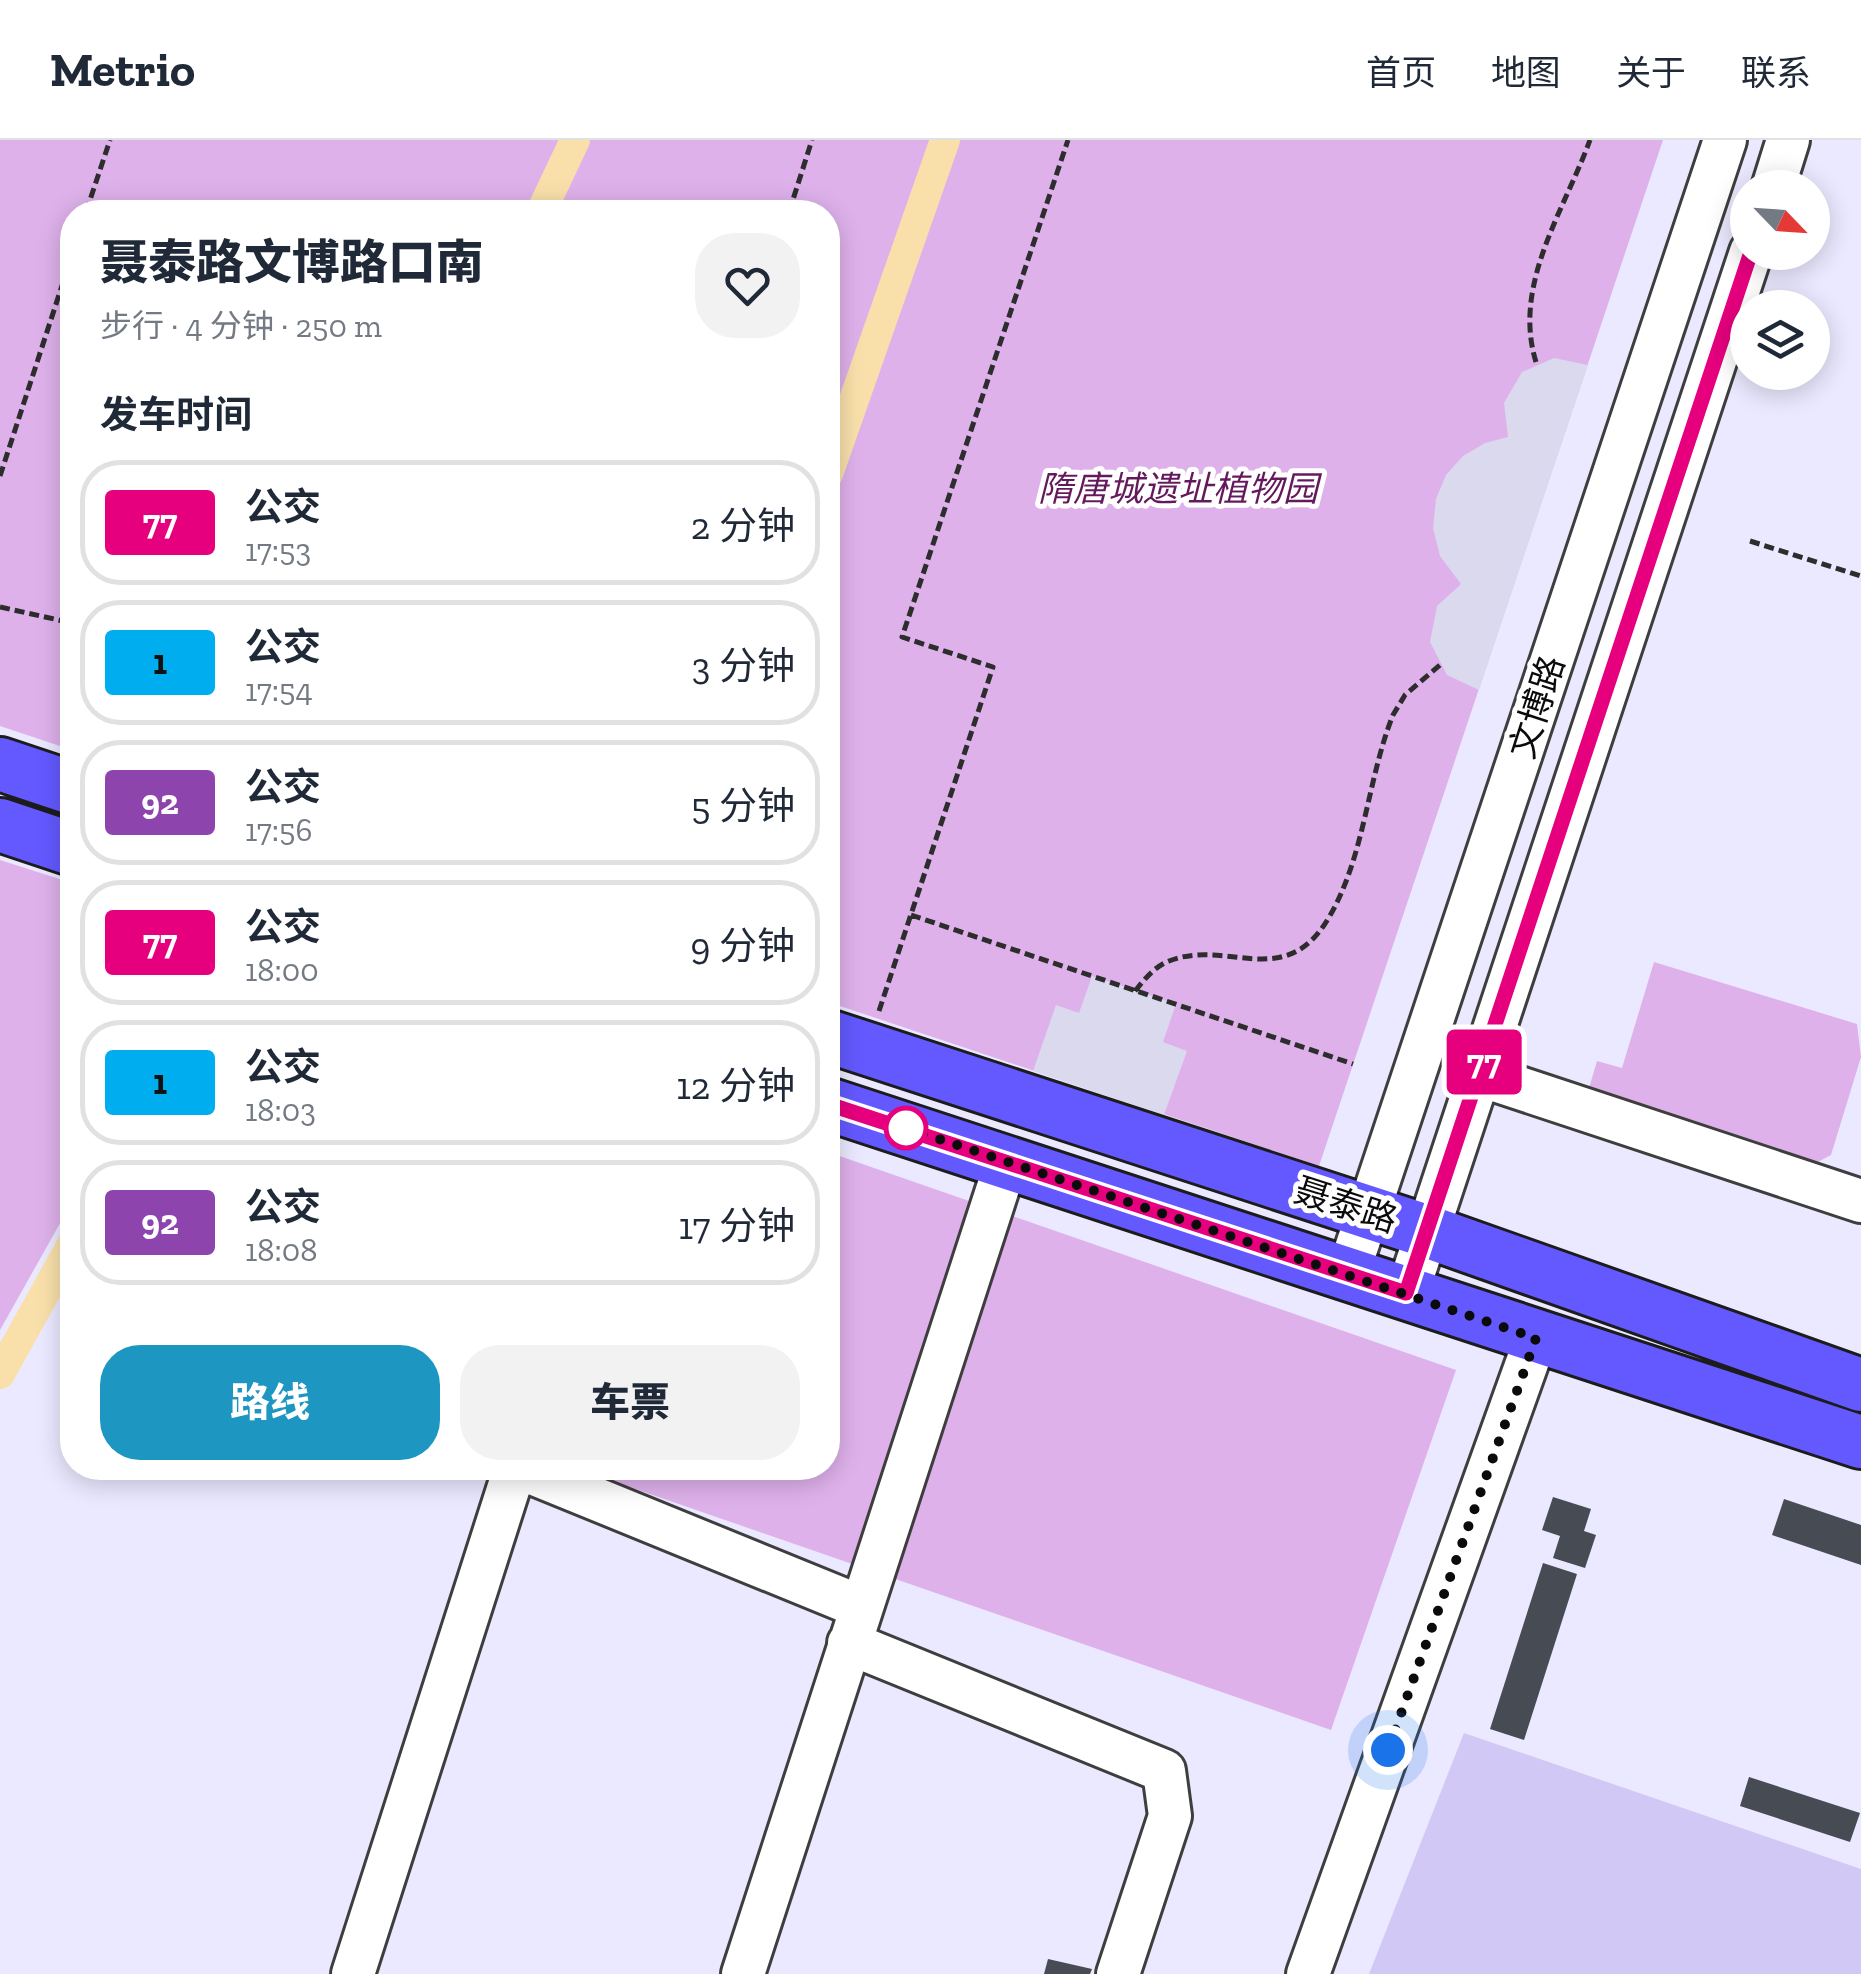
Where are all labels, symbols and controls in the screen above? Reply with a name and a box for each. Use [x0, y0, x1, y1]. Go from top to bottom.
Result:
text: Metrio [50, 41, 195, 98]
text: 首页 [1366, 52, 1436, 94]
text: 地图 [1491, 52, 1561, 94]
text: 关于 [1616, 52, 1686, 94]
text: 联系 [1741, 52, 1811, 94]
north arrow [1730, 170, 1830, 270]
map controls [1730, 170, 1830, 390]
button: heart [695, 233, 800, 338]
text: 聂泰路文博路口南 [100, 234, 484, 291]
button: layers [1730, 290, 1830, 390]
text: 步行 · 4 分钟 · 250 m [100, 307, 382, 345]
text: 发车时间 [100, 392, 252, 438]
park label: 隋唐城遗址植物园 [1038, 468, 1323, 510]
text: 公交 [245, 484, 321, 530]
text: 77 [143, 501, 177, 543]
text: 2 分钟 [691, 503, 795, 549]
text: 17:53 [245, 531, 311, 569]
text: 公交 [245, 624, 321, 670]
text: 1 [153, 641, 167, 683]
text: 3 分钟 [692, 643, 795, 689]
street label: 文博路 [1501, 651, 1573, 763]
text: 17:54 [245, 671, 313, 709]
text: 公交 [245, 764, 321, 810]
text: 92 [141, 781, 179, 823]
text: 5 分钟 [691, 783, 795, 829]
text: 17:56 [245, 811, 312, 849]
text: 公交 [245, 904, 321, 950]
text: 77 [143, 921, 177, 963]
text: 9 分钟 [690, 923, 795, 969]
text: 18:00 [245, 951, 319, 989]
line badge: 77 [1439, 1030, 1529, 1094]
text: 77 [1467, 1041, 1501, 1083]
text: 公交 [245, 1044, 321, 1090]
text: 1 [153, 1061, 167, 1103]
text: 12 分钟 [676, 1063, 795, 1109]
text: 18:03 [245, 1091, 316, 1129]
unlabelled marker [885, 1107, 927, 1149]
street label: 聂泰路 [1290, 1169, 1402, 1241]
text: 公交 [245, 1184, 321, 1230]
text: 92 [141, 1201, 179, 1243]
text: 17 分钟 [678, 1203, 795, 1249]
text: 18:08 [245, 1231, 317, 1269]
button: 路线 [100, 1345, 440, 1460]
button: 车票 [460, 1345, 800, 1460]
your location [1363, 1725, 1413, 1775]

